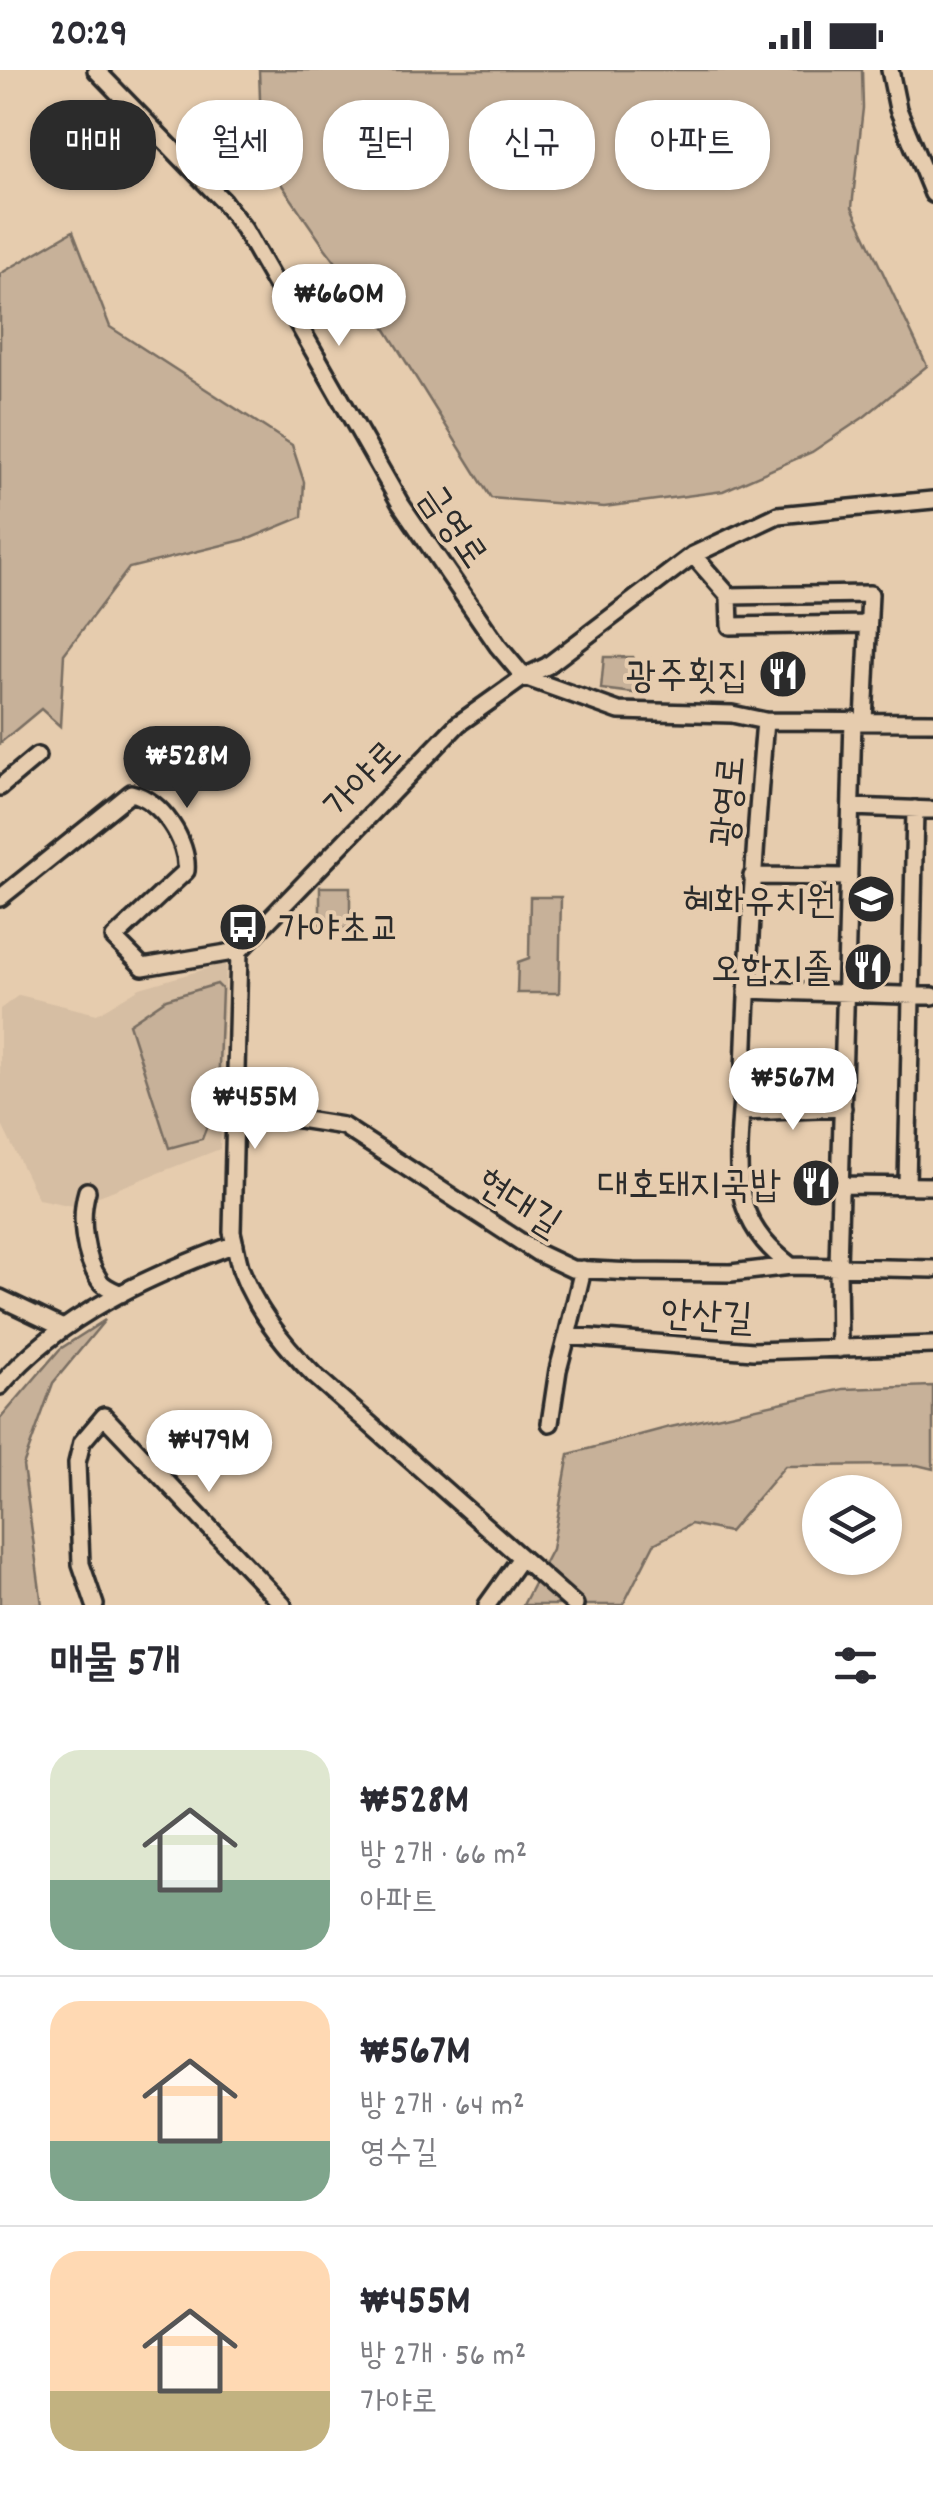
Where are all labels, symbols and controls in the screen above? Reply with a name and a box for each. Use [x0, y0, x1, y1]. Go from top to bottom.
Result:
text: 20:29 [50, 8, 128, 63]
chip: 매매 [30, 100, 156, 190]
chip: 월세 [176, 100, 303, 190]
chip: 필터 [323, 100, 449, 190]
chip: 신규 [469, 100, 595, 190]
chip: 아파트 [615, 100, 770, 190]
pin: ₩660M [269, 264, 409, 349]
text: ₩660M [294, 273, 384, 319]
street label: 금영로 [402, 475, 499, 581]
restaurant icon: 광주횟집 [757, 648, 809, 700]
place label: 광주횟집 [626, 652, 748, 707]
pin: ₩528M [117, 726, 257, 811]
street label: 가야로 [313, 730, 417, 834]
text: ₩528M [145, 735, 229, 781]
street label: 광영로 [700, 753, 763, 850]
school or university icon: 혜화유치원 [845, 873, 897, 925]
place label: 혜화유치원 [683, 877, 836, 932]
bus stop icon: 가야초교 [217, 901, 269, 953]
place label: 가야초교 [278, 905, 400, 960]
restaurant icon: 오합지졸 [842, 941, 894, 993]
place label: 오합지졸 [711, 945, 833, 1000]
pin: ₩567M [723, 1048, 863, 1133]
text: ₩567M [751, 1057, 835, 1103]
pin: ₩455M [185, 1067, 325, 1152]
text: ₩455M [213, 1076, 297, 1122]
restaurant icon: 대호돼지국밥 [790, 1157, 842, 1209]
street label: 현대길 [464, 1158, 571, 1253]
place label: 대호돼지국밥 [598, 1161, 781, 1216]
street label: 안산길 [659, 1290, 754, 1349]
pin: ₩479M [139, 1410, 279, 1495]
text: ₩479M [168, 1419, 250, 1465]
map controls [802, 1475, 902, 1575]
button: layers [802, 1475, 902, 1575]
text: 매물 5개 [50, 1636, 180, 1696]
icon: filters [828, 1638, 883, 1693]
text: ₩528M [360, 1773, 469, 1833]
icon: home [130, 1790, 250, 1910]
text: 방 2개 · 66 m² [360, 1834, 527, 1880]
text: 아파트 [360, 1881, 437, 1927]
text: ₩567M [360, 2024, 471, 2084]
icon: home [130, 2041, 250, 2161]
text: 방 2개 · 64 m² [360, 2085, 525, 2131]
text: 영수길 [360, 2132, 437, 2178]
text: ₩455M [360, 2274, 471, 2334]
icon: home [130, 2291, 250, 2411]
text: 방 2개 · 56 m² [360, 2335, 526, 2381]
text: 가야로 [360, 2382, 437, 2428]

